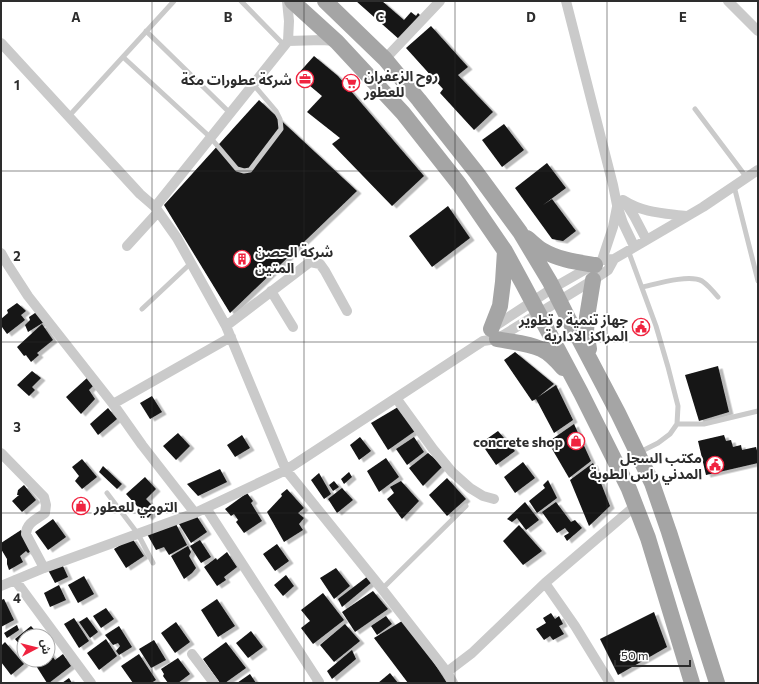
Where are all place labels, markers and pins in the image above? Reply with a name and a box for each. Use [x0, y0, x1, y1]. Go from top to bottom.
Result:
place label: روح الزعفران للعطور [363, 67, 438, 101]
office icon: شركة عطورات مكة [295, 69, 315, 89]
place label: شركة عطورات مكة [181, 71, 292, 89]
supermarket icon: روح الزعفران للعطور [341, 73, 361, 93]
place label: شركة الحصن المتين [255, 243, 333, 276]
building icon: شركة الحصن المتين [232, 249, 252, 269]
place label: جهاز تنمية و تطوير المراكز الادارية [518, 311, 628, 345]
public building icon: جهاز تنمية و تطوير المراكز الادارية [631, 317, 651, 337]
shop icon: concrete shop [566, 431, 586, 451]
place label: concrete shop [473, 433, 563, 450]
place label: مكتب السجل المدني راس الطوبة [590, 449, 702, 485]
public building icon: مكتب السجل المدني راس الطوبة [705, 455, 725, 475]
shop icon: التومي للعطور [71, 496, 91, 516]
place label: التومي للعطور [93, 498, 178, 518]

